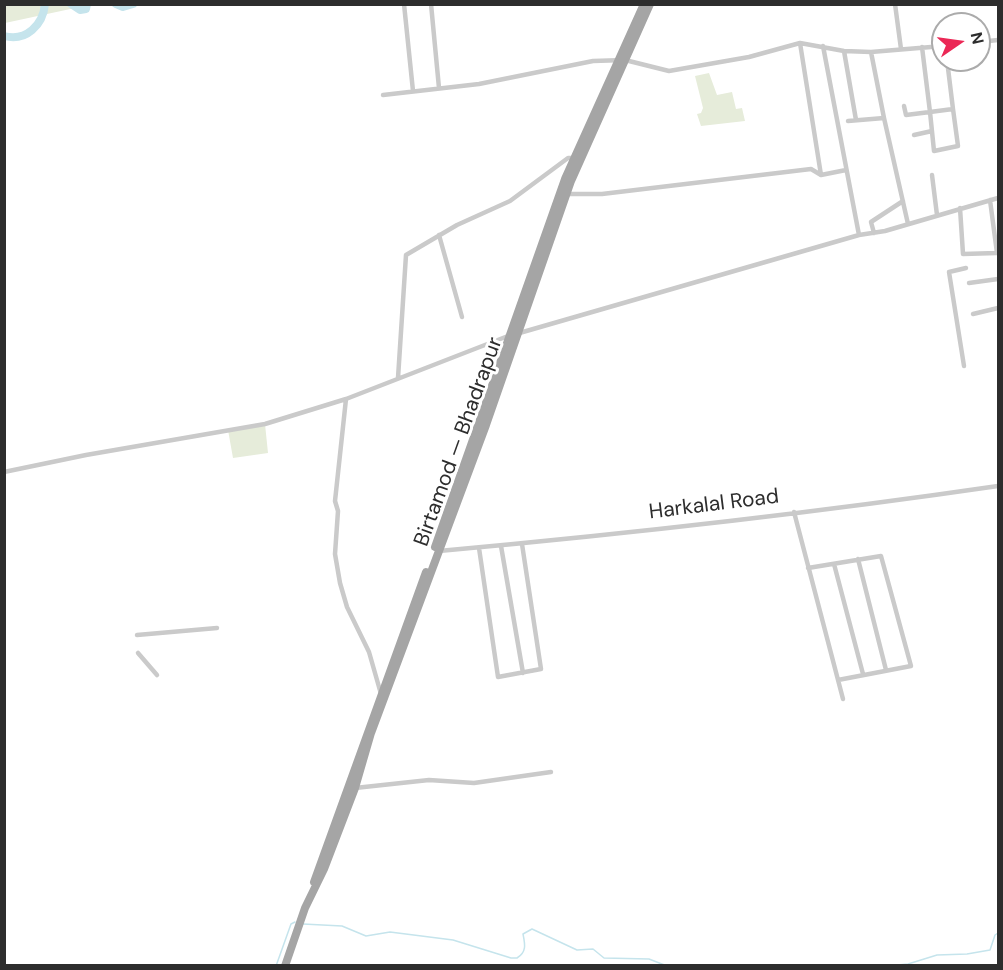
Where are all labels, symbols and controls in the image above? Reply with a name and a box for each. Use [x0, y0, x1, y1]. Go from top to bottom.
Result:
north arrow [931, 12, 991, 72]
text: N [966, 30, 989, 46]
street label: Birtamod — Bhadrapur [409, 334, 509, 550]
street label: Harkalal Road [648, 485, 780, 525]

